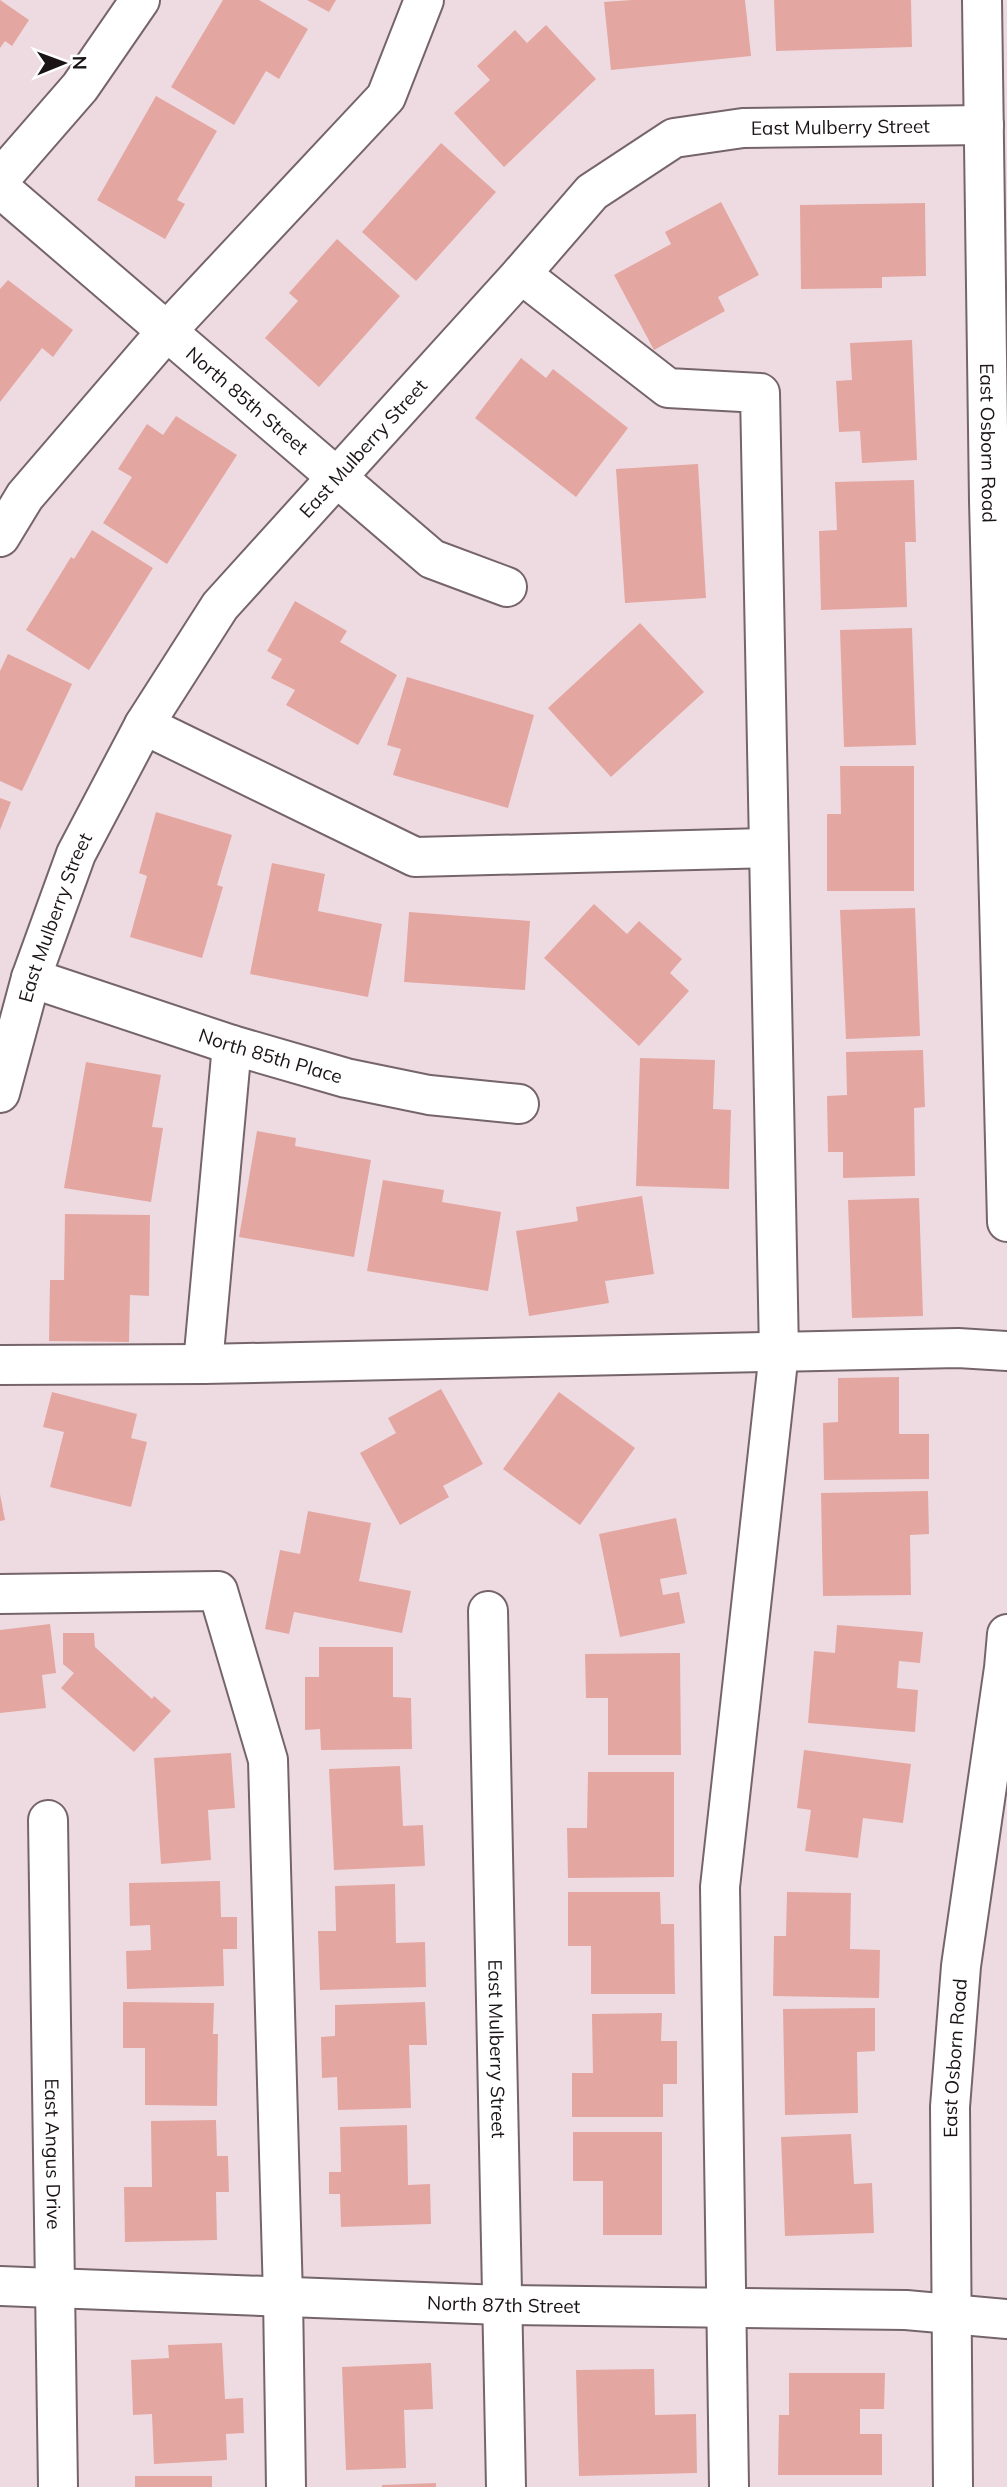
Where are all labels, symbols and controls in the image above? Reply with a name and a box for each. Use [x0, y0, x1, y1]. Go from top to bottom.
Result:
north arrow [28, 28, 98, 98]
text: N [68, 55, 92, 70]
street label: East Mulberry Street [751, 114, 930, 140]
street label: North 85th Street [181, 341, 314, 460]
street label: East Osborn Road [975, 363, 1002, 523]
street label: East Mulberry Street [294, 374, 432, 523]
street label: East Mulberry Street [13, 828, 97, 1005]
street label: North 85th Place [196, 1023, 345, 1088]
street label: East Mulberry Street [483, 1959, 511, 2139]
street label: East Osborn Road [938, 1978, 972, 2138]
street label: East Angus Drive [40, 2078, 66, 2230]
street label: North 87th Street [427, 2290, 581, 2318]

